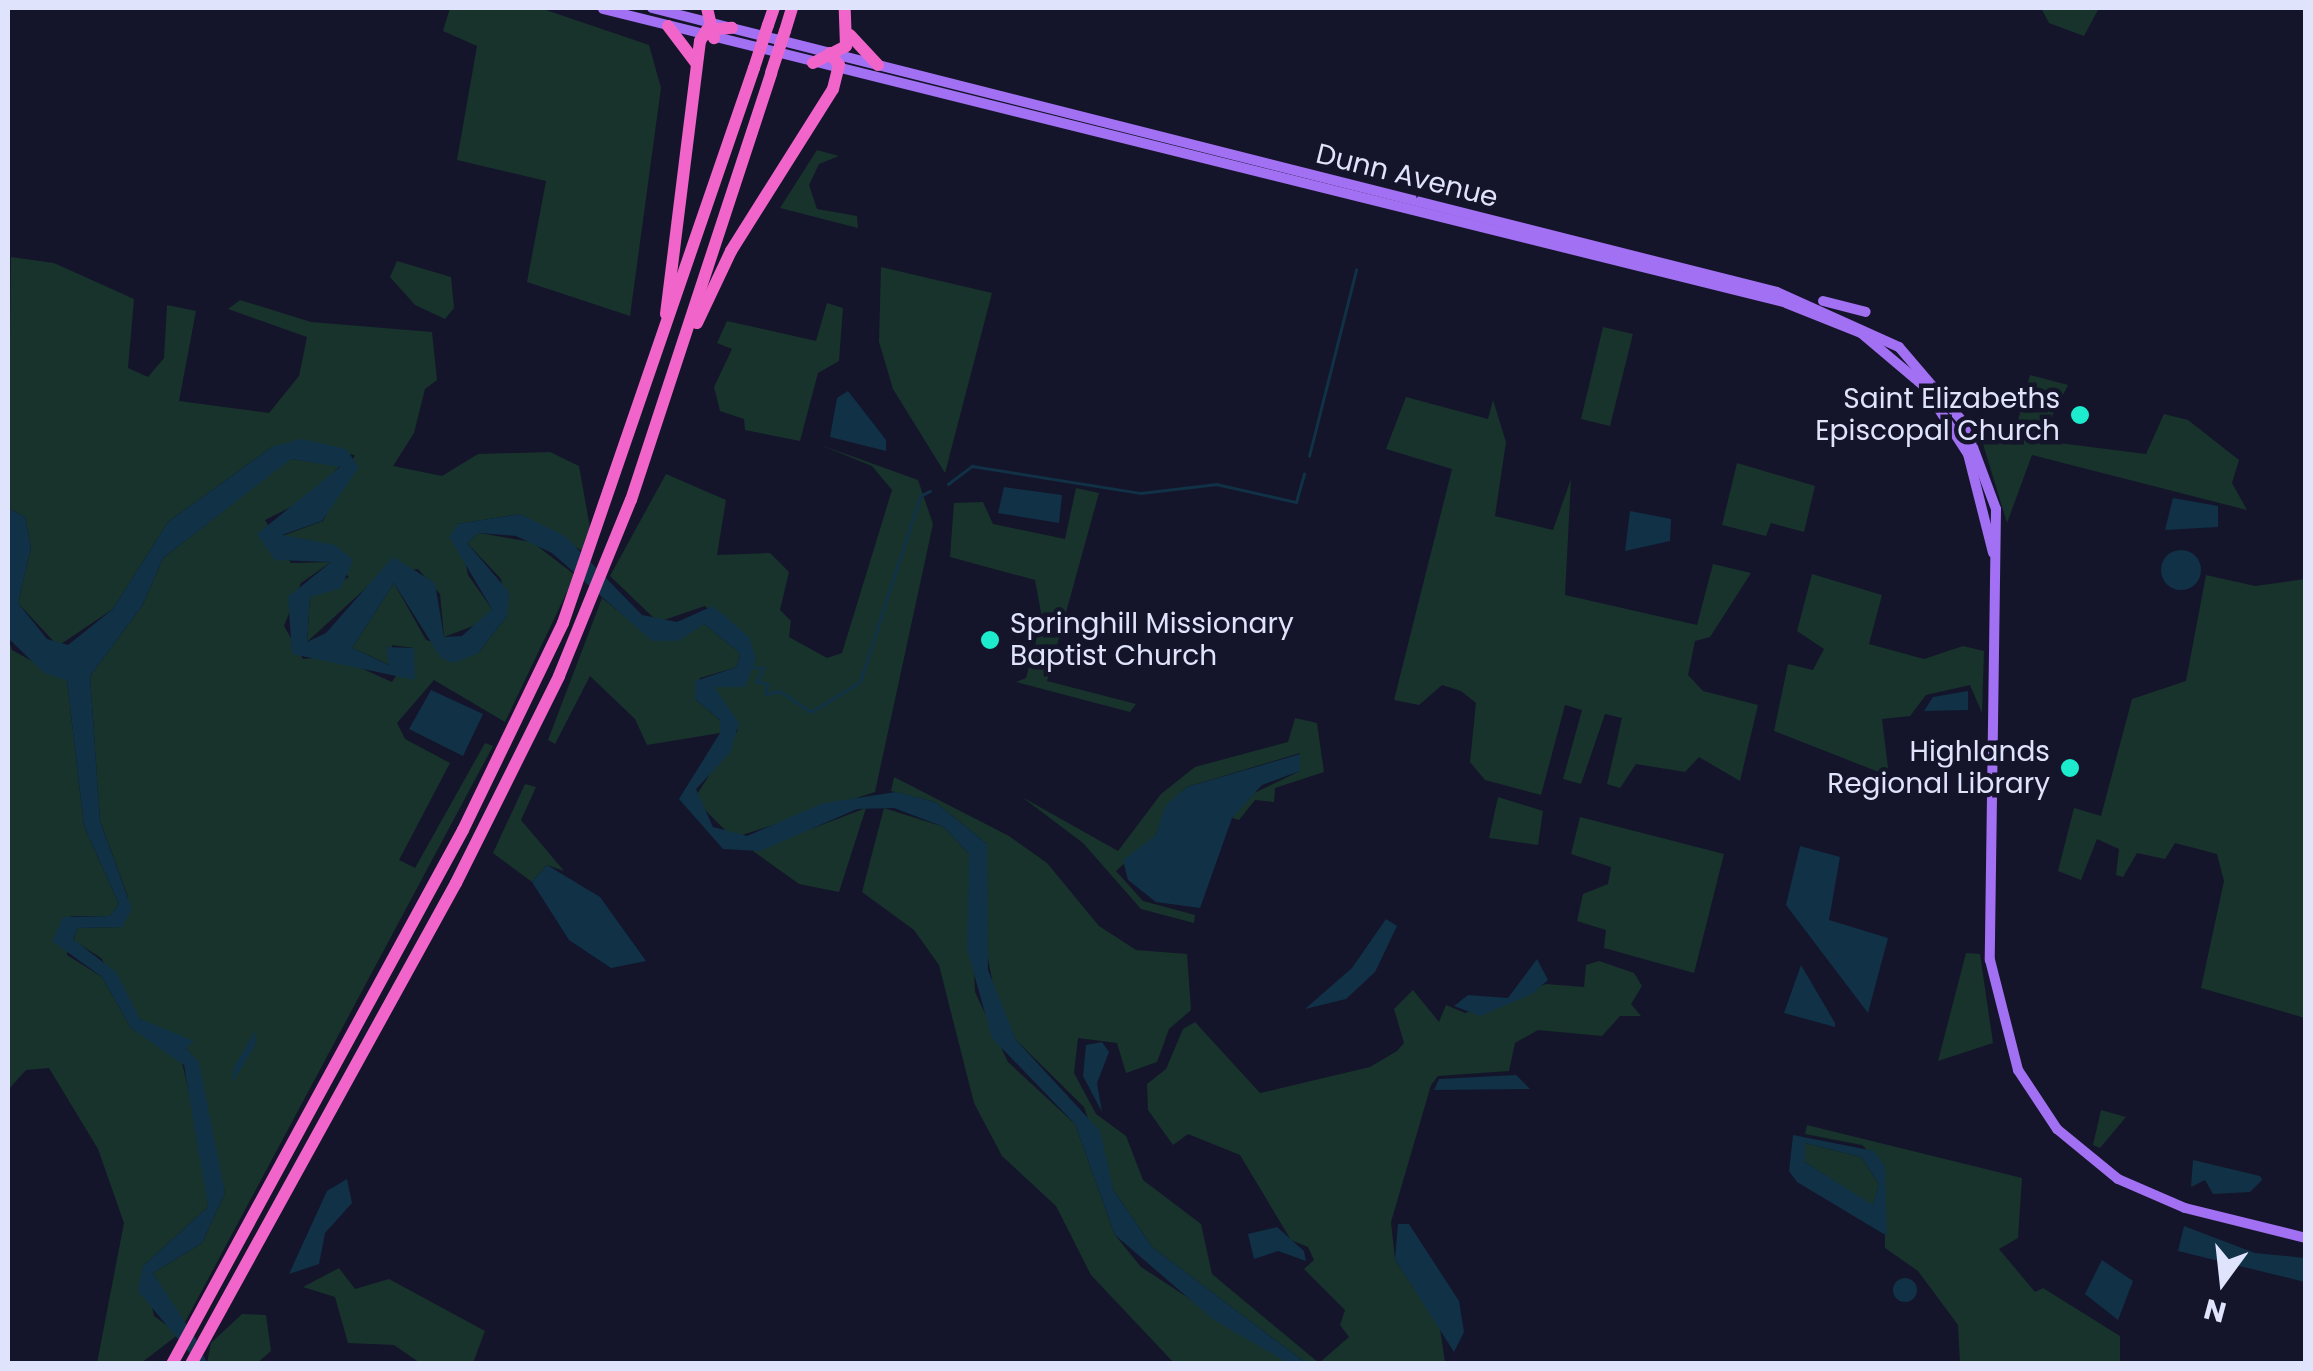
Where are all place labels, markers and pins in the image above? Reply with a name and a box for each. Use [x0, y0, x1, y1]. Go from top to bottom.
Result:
place label: Saint Elizabeths Episcopal Church [1815, 382, 2060, 448]
marker: Saint Elizabeths Episcopal Church [2069, 404, 2091, 426]
place label: Springhill Missionary Baptist Church [1010, 607, 1294, 673]
marker: Springhill Missionary Baptist Church [979, 629, 1001, 651]
place label: Highlands Regional Library [1827, 735, 2050, 801]
marker: Highlands Regional Library [2059, 757, 2081, 779]

